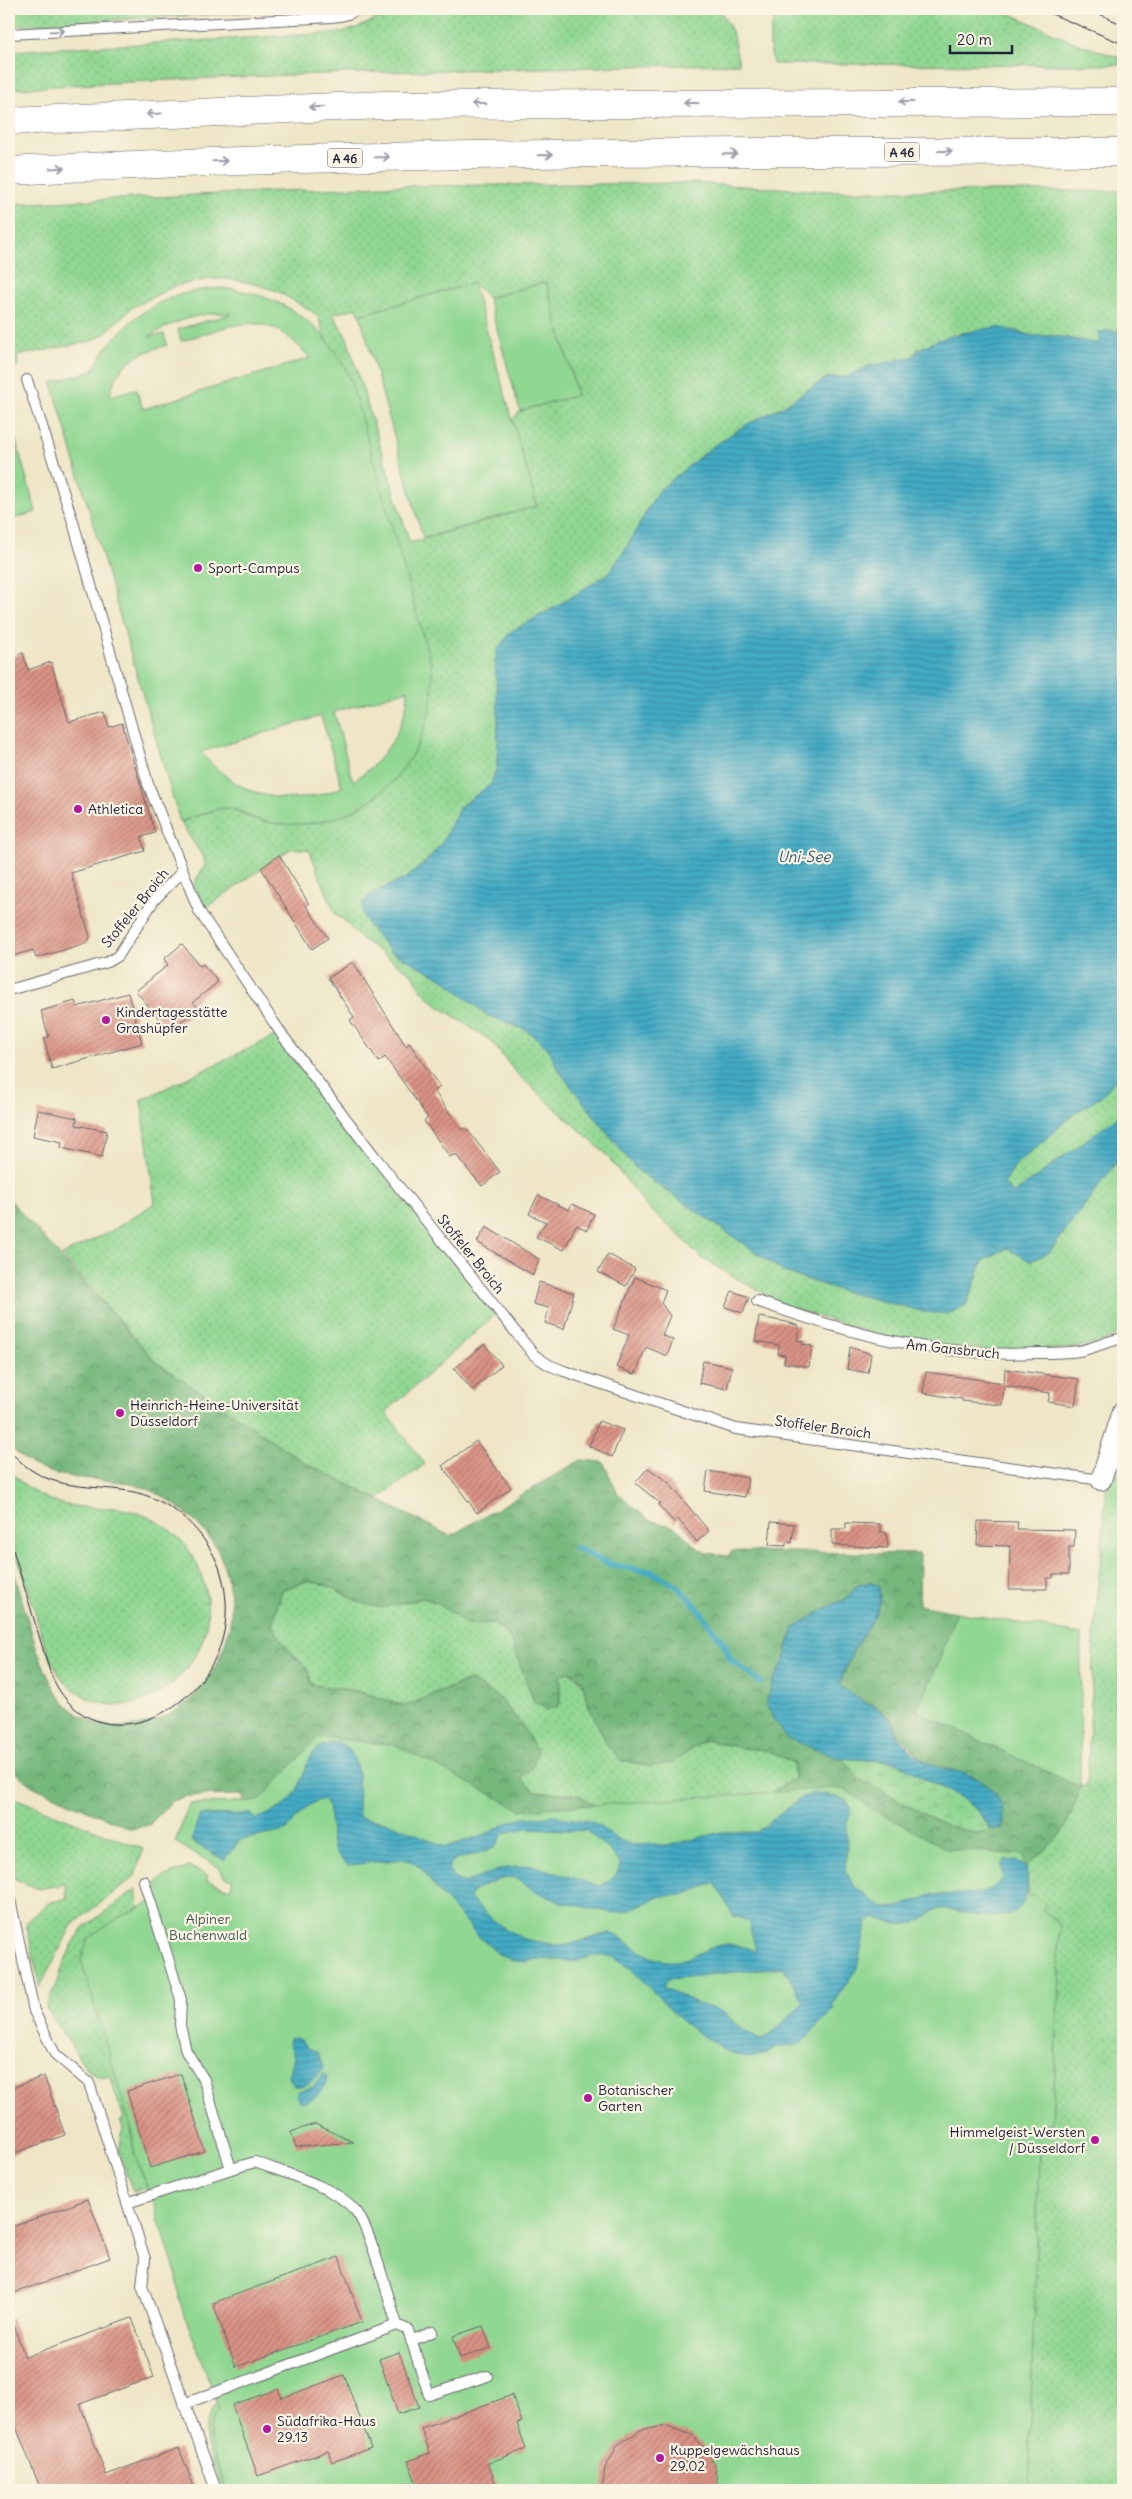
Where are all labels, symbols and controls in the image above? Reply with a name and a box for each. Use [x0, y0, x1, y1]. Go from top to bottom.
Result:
scale bar [950, 22, 1012, 54]
one-way arrow [49, 27, 65, 36]
text: 20 m [957, 30, 992, 49]
one-way arrow [899, 97, 915, 107]
one-way arrow [684, 98, 700, 108]
one-way arrow [471, 99, 488, 109]
one-way arrow [309, 103, 325, 112]
one-way arrow [146, 109, 162, 118]
road number: A 46 [884, 142, 920, 162]
one-way arrow [937, 147, 953, 156]
road number: A 46 [328, 148, 362, 168]
one-way arrow [722, 149, 738, 159]
one-way arrow [536, 150, 552, 160]
one-way arrow [374, 152, 390, 162]
one-way arrow [212, 157, 228, 166]
one-way arrow [49, 164, 65, 173]
place label: Sport-Campus [208, 559, 300, 577]
marker: Sport-Campus [192, 562, 204, 574]
place label: Athletica [88, 800, 143, 818]
marker: Athletica [72, 803, 84, 815]
water label: Uni-See [778, 847, 831, 866]
street label: Stoffeler Broich [97, 865, 173, 951]
place label: Kindertagesstätte Grashüpfer [116, 1003, 228, 1037]
marker: Kindertagesstätte Grashüpfer [100, 1014, 112, 1026]
street label: Stoffeler Broich [433, 1211, 509, 1297]
street label: Am Gansbruch [905, 1335, 1001, 1363]
place label: Heinrich-Heine-Universität Düsseldorf [130, 1396, 299, 1430]
marker: Heinrich-Heine-Universität Düsseldorf [114, 1407, 126, 1419]
street label: Stoffeler Broich [774, 1411, 872, 1443]
park label: Alpiner Buchenwald [169, 1910, 247, 1944]
place label: Botanischer Garten [598, 2081, 674, 2115]
marker: Botanischer Garten [582, 2092, 594, 2104]
place label: Himmelgeist-Wersten / Düsseldorf [950, 2123, 1085, 2157]
marker: Himmelgeist-Wersten / Düsseldorf [1089, 2134, 1101, 2146]
place label: Südafrika-Haus 29.13 [277, 2412, 376, 2446]
marker: Südafrika-Haus 29.13 [261, 2423, 273, 2435]
place label: Kuppelgewächshaus 29.02 [670, 2441, 800, 2475]
marker: Kuppelgewächshaus 29.02 [654, 2452, 666, 2464]

